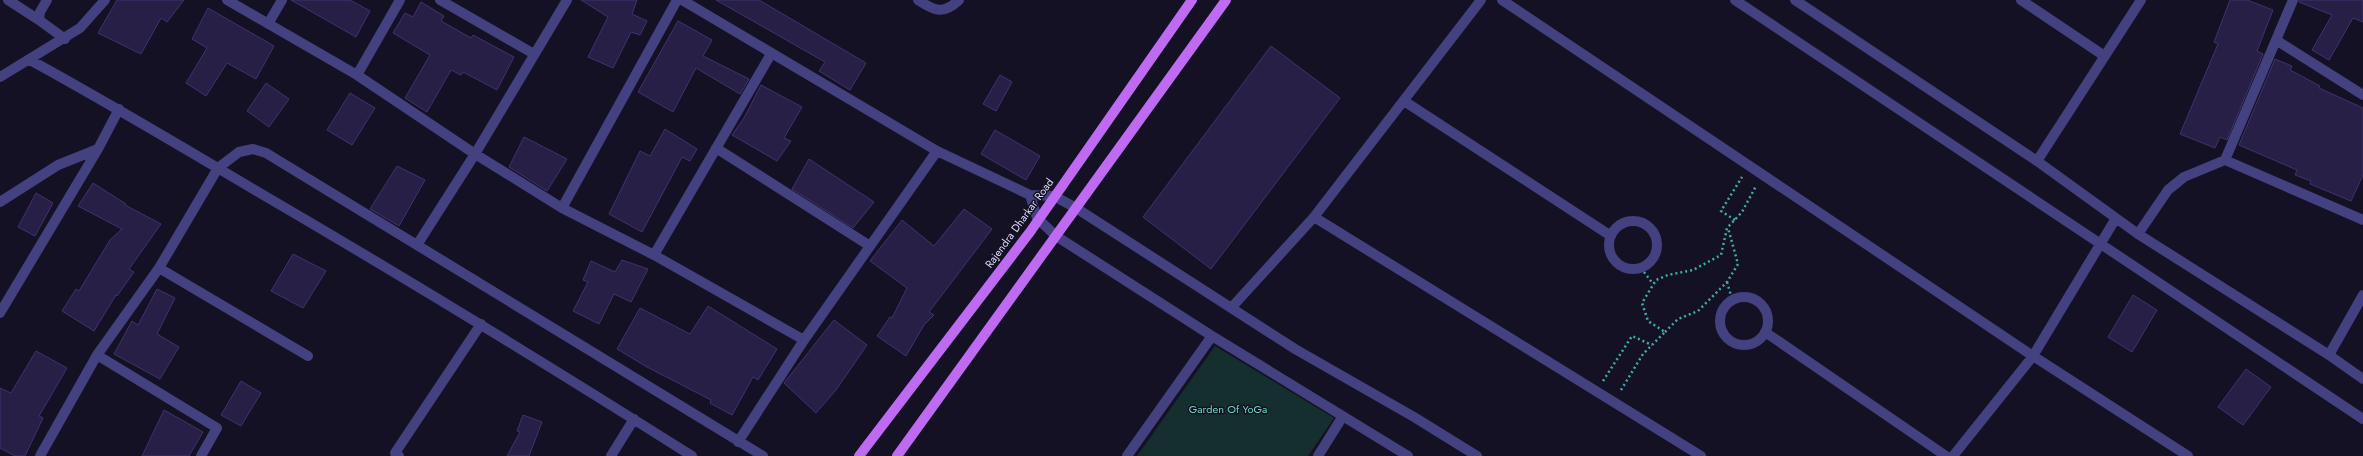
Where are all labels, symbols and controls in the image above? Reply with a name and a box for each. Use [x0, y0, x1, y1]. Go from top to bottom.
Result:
street label: Rajendra Dharkar Road [981, 175, 1057, 271]
park label: Garden Of YoGa [1189, 401, 1267, 417]

